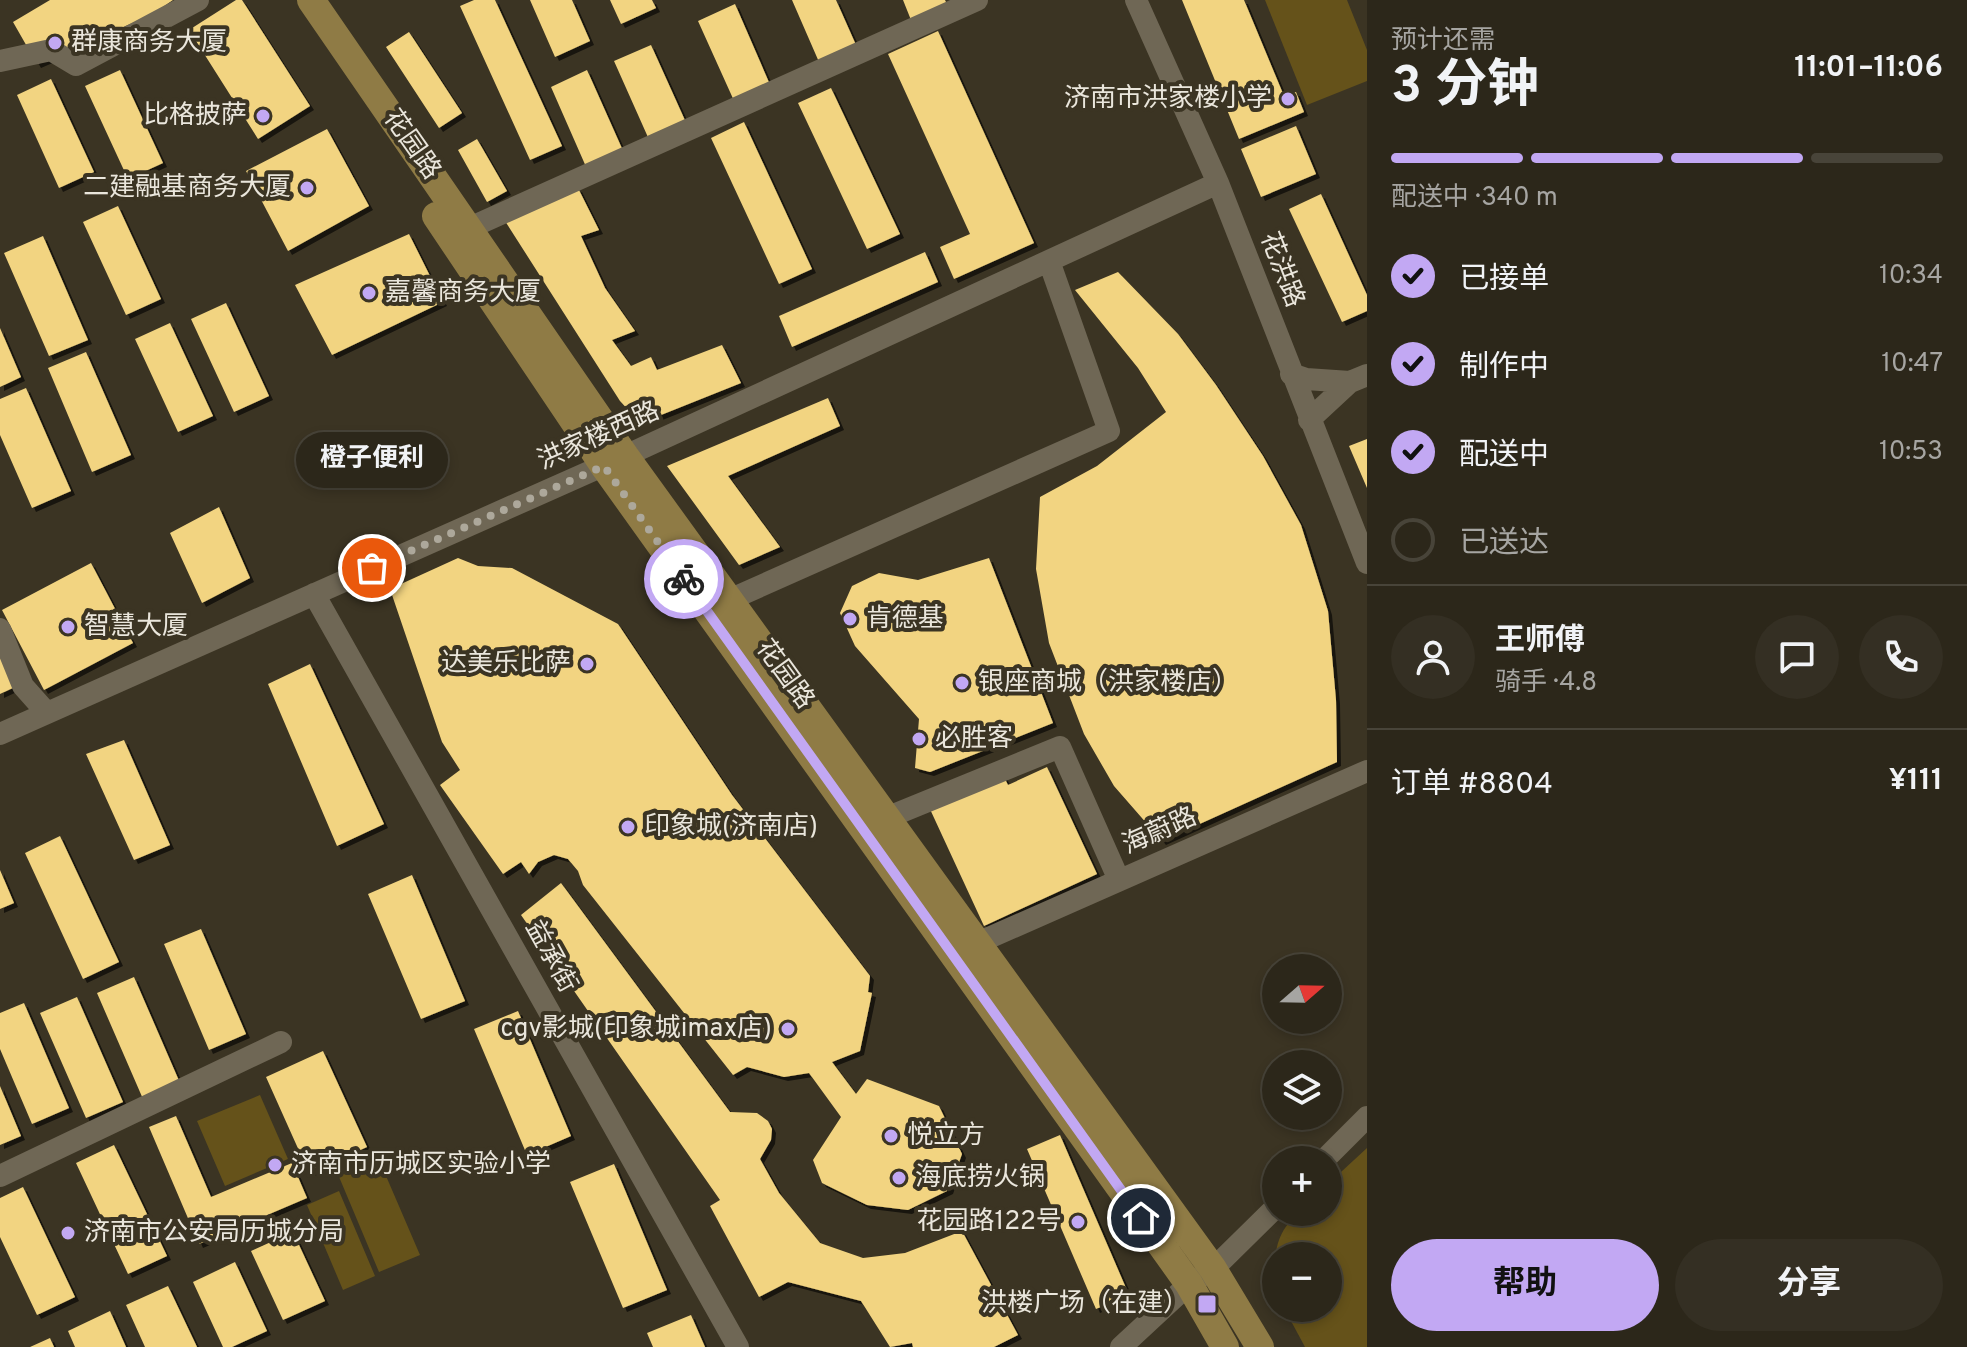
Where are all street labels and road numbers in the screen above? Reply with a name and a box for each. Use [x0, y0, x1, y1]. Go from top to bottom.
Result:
street label: 花园路 [375, 104, 447, 186]
street label: 花洪路 [1252, 228, 1310, 312]
street label: 洪家楼西路 [533, 395, 665, 479]
street label: 花园路 [748, 634, 820, 716]
street label: 海蔚路 [1118, 801, 1202, 863]
street label: 益承街 [517, 915, 583, 999]

